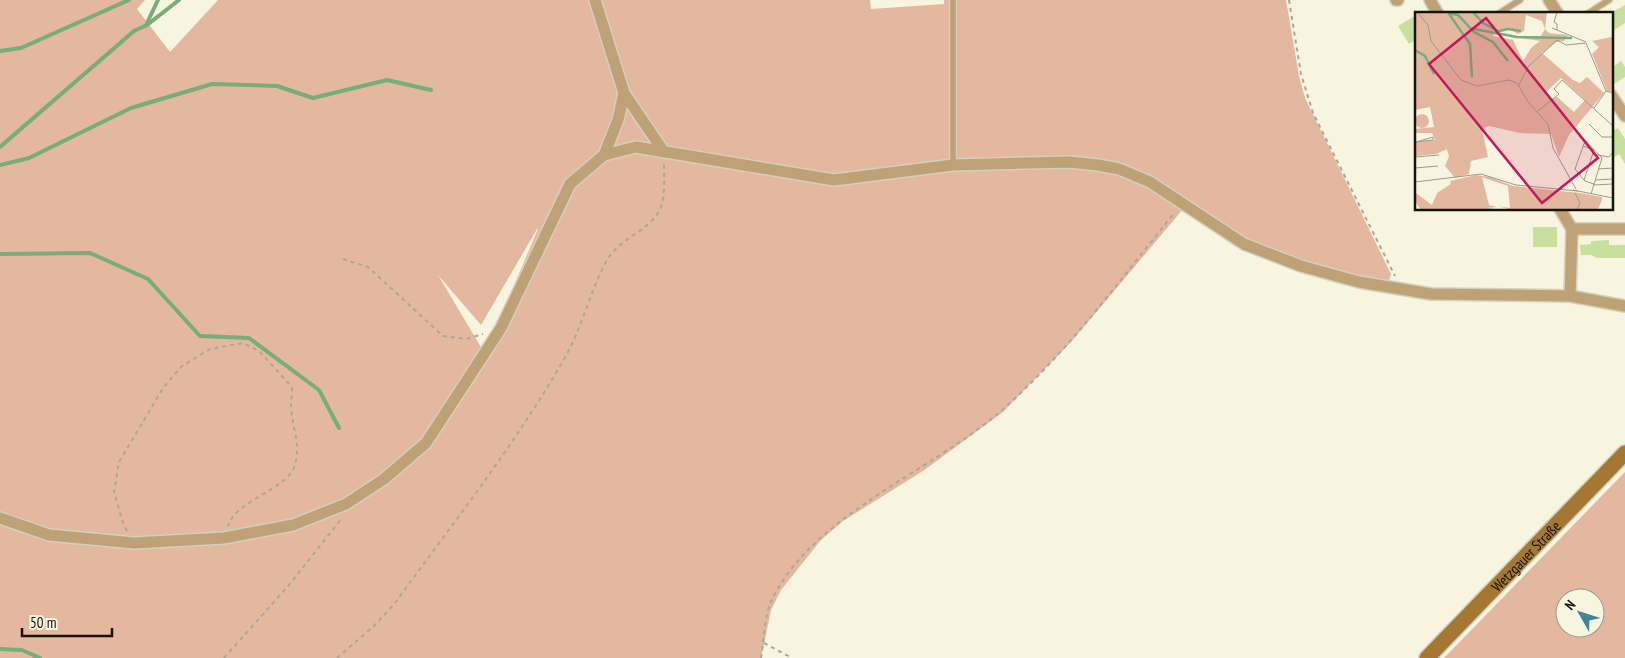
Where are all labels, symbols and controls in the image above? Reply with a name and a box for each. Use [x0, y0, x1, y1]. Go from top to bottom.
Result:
inset map [1415, 12, 1612, 210]
street label: Wetzgauer Straße [1487, 516, 1564, 596]
north arrow [1555, 588, 1605, 638]
text: N [1561, 596, 1579, 613]
scale bar [22, 606, 112, 638]
text: 50 m [30, 613, 56, 632]

